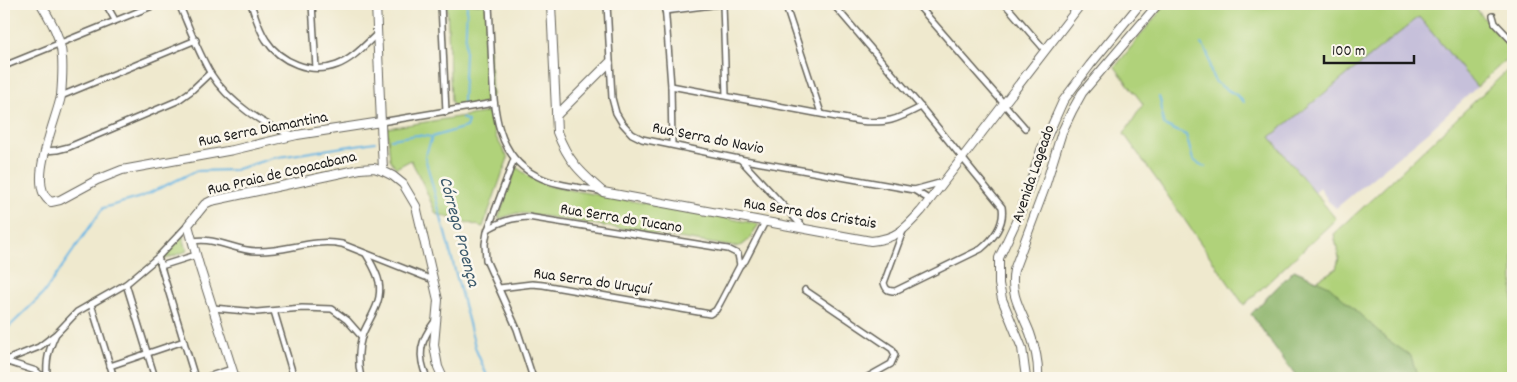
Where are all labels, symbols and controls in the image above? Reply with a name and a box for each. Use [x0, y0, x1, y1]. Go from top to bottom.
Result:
scale bar [1324, 32, 1414, 64]
text: 100 m [1332, 41, 1365, 63]
street label: Rua Serra Diamantina [196, 106, 330, 154]
street label: Rua Serra do Navio [650, 117, 766, 161]
street label: Avenida Lageado [1007, 122, 1061, 226]
street label: Rua Praia de Copacabana [205, 146, 359, 202]
water label: Córrego Proença [431, 174, 485, 291]
street label: Rua Serra dos Cristais [742, 192, 879, 236]
street label: Rua Serra do Tucano [558, 198, 684, 240]
street label: Rua Serra do Uruçuí [532, 262, 653, 302]

